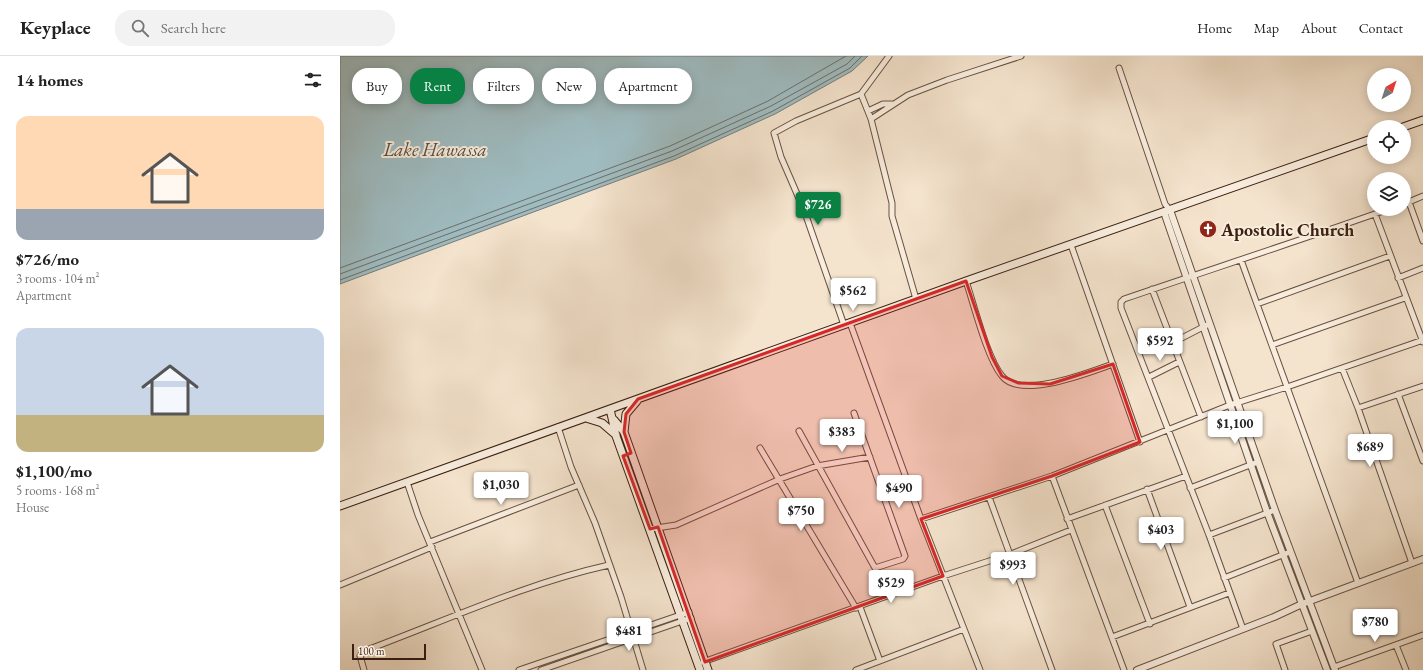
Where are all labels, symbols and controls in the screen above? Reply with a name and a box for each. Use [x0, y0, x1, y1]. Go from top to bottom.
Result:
search box [115, 10, 395, 46]
text: Keyplace [20, 15, 91, 40]
icon: search [129, 17, 151, 39]
text: Search here [161, 18, 226, 37]
text: Home [1197, 19, 1232, 37]
text: Map [1254, 19, 1279, 37]
text: About [1301, 19, 1337, 37]
text: Contact [1359, 19, 1403, 37]
chip: Buy [352, 68, 402, 104]
chip: Rent [410, 68, 465, 104]
chip: Filters [473, 68, 534, 104]
chip: New [542, 68, 596, 104]
chip: Apartment [604, 68, 692, 104]
north arrow [1367, 68, 1411, 112]
map controls [1367, 68, 1411, 216]
text: 14 homes [16, 69, 83, 91]
icon: filters [302, 69, 324, 91]
button: locate [1367, 120, 1411, 164]
water label: Lake Hawassa [382, 137, 487, 162]
icon: home [134, 142, 206, 214]
button: layers [1367, 172, 1411, 216]
pin: $726 [794, 192, 842, 226]
text: $726 [805, 196, 831, 213]
place label: Apostolic Church [1220, 218, 1354, 241]
church icon: Apostolic Church [1198, 219, 1218, 239]
text: $726/mo [16, 248, 79, 270]
text: 3 rooms · 104 m² [16, 270, 100, 287]
pin: $562 [829, 278, 877, 312]
text: $562 [840, 282, 866, 299]
text: Apartment [16, 287, 71, 304]
pin: $592 [1136, 328, 1184, 362]
text: $592 [1147, 332, 1173, 349]
icon: home [134, 354, 206, 426]
pin: $1,100 [1202, 411, 1268, 445]
text: $1,100 [1217, 415, 1253, 432]
pin: $383 [818, 419, 866, 453]
text: $383 [829, 423, 855, 440]
pin: $689 [1346, 434, 1394, 468]
text: $689 [1357, 438, 1383, 455]
text: $1,100/mo [16, 460, 92, 482]
pin: $1,030 [468, 472, 534, 506]
pin: $490 [875, 475, 923, 509]
text: $1,030 [483, 476, 519, 493]
text: $490 [886, 479, 912, 496]
text: 5 rooms · 168 m² [16, 482, 100, 499]
pin: $750 [777, 498, 825, 532]
text: House [16, 499, 49, 516]
text: $750 [788, 502, 814, 519]
pin: $403 [1137, 517, 1185, 551]
text: $403 [1148, 521, 1174, 538]
pin: $993 [989, 552, 1037, 586]
text: $993 [1000, 556, 1026, 573]
pin: $529 [867, 570, 915, 604]
text: $529 [878, 574, 904, 591]
pin: $780 [1351, 609, 1399, 643]
text: $780 [1362, 613, 1388, 630]
pin: $481 [605, 618, 653, 652]
text: $481 [616, 622, 642, 639]
scale bar [352, 642, 426, 661]
text: 100 m [358, 644, 385, 658]

